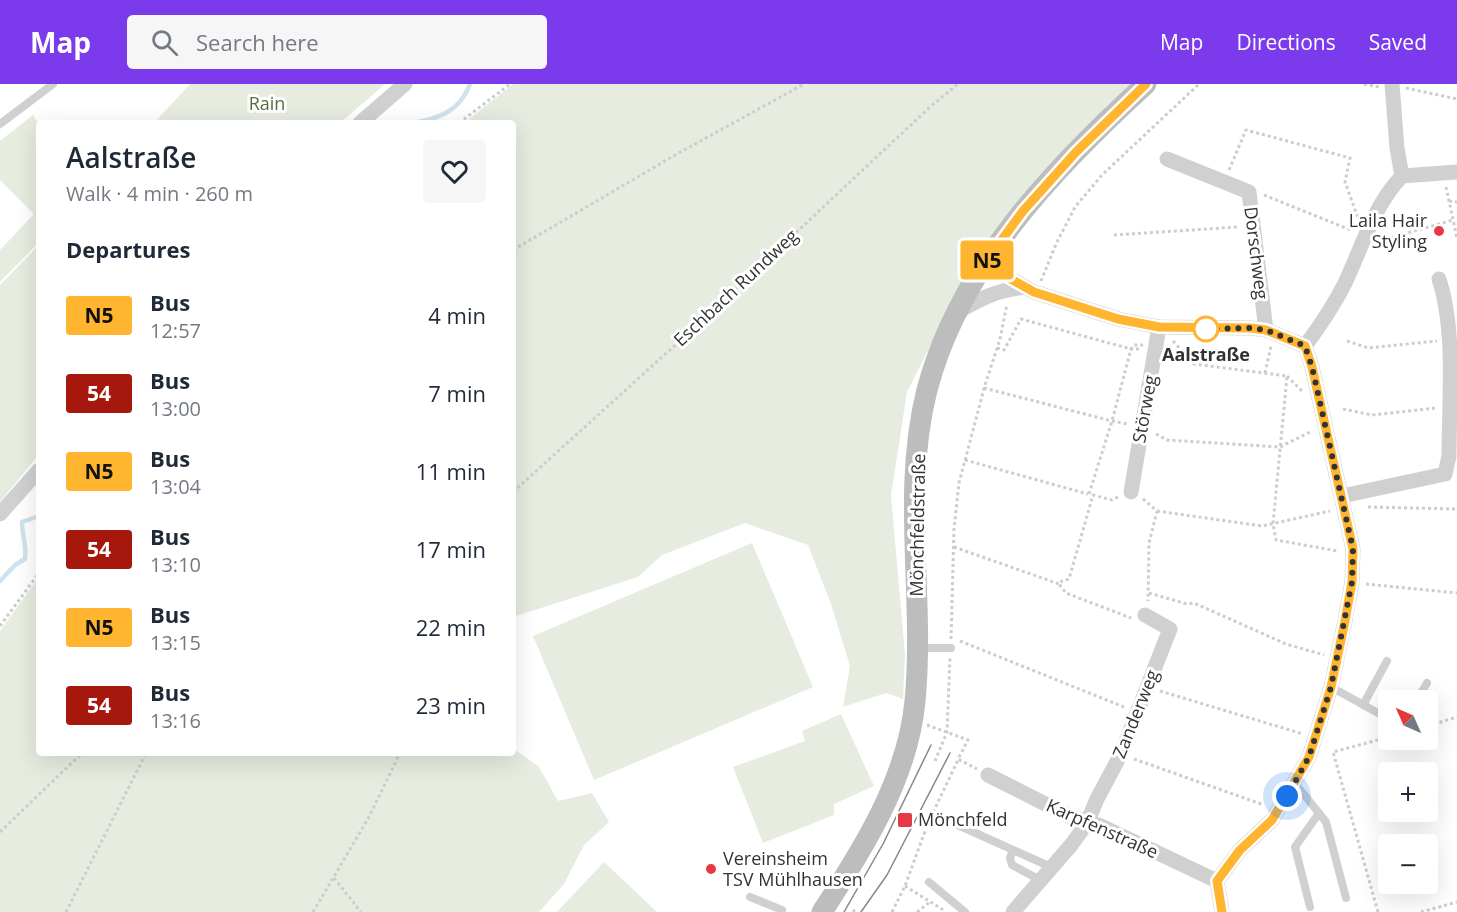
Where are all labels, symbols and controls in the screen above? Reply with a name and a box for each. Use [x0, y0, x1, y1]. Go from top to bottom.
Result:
search box [127, 15, 547, 69]
text: Map [30, 23, 91, 61]
icon: search [148, 26, 181, 59]
text: Search here [196, 27, 319, 57]
text: Map [1160, 28, 1203, 56]
text: Directions [1236, 28, 1336, 56]
text: Saved [1369, 28, 1427, 56]
park label: Rain [249, 91, 285, 115]
text: Aalstraße [66, 138, 196, 176]
button: heart [423, 140, 486, 203]
text: Walk · 4 min · 260 m [66, 180, 253, 207]
street label: Dorschweg [1239, 205, 1275, 301]
place label: Laila Hair Styling [1349, 208, 1428, 253]
street label: Eschbach Rundweg [668, 223, 803, 351]
marker: Laila Hair Styling [1432, 224, 1446, 238]
text: Departures [66, 234, 190, 264]
line badge: N5 [960, 240, 1014, 279]
text: N5 [972, 246, 1002, 274]
text: Bus [150, 287, 190, 317]
text: 4 min [428, 300, 486, 330]
text: N5 [84, 301, 114, 329]
marker: Aalstraße [1193, 316, 1219, 342]
text: 12:57 [150, 317, 201, 344]
place label: Aalstraße [1162, 342, 1250, 366]
text: Bus [150, 365, 190, 395]
street label: Störweg [1126, 373, 1162, 445]
text: 7 min [428, 378, 486, 408]
text: 54 [87, 379, 111, 407]
text: 13:00 [150, 395, 201, 422]
text: Bus [150, 443, 190, 473]
street label: Mönchfeldstraße [904, 453, 930, 597]
text: 11 min [416, 456, 486, 486]
text: N5 [84, 457, 114, 485]
text: 13:04 [150, 473, 201, 500]
text: Bus [150, 521, 190, 551]
text: 17 min [416, 534, 486, 564]
text: 54 [87, 535, 111, 563]
text: 13:10 [150, 551, 201, 578]
text: Bus [150, 599, 190, 629]
text: 22 min [416, 612, 486, 642]
text: N5 [84, 613, 114, 641]
text: 13:15 [150, 629, 201, 656]
street label: Zanderweg [1106, 666, 1164, 762]
text: Bus [150, 677, 190, 707]
text: 23 min [416, 690, 486, 720]
north arrow [1378, 690, 1438, 750]
map controls [1378, 690, 1438, 894]
text: 54 [87, 691, 111, 719]
text: 13:16 [150, 707, 201, 734]
button: + [1378, 762, 1438, 822]
your location [1272, 781, 1302, 811]
street label: Karpfenstraße [1043, 793, 1162, 864]
place label: Mönchfeld [918, 807, 1007, 831]
marker: Mönchfeld [896, 811, 914, 829]
button: − [1378, 834, 1438, 894]
place label: Vereinsheim TSV Mühlhausen [723, 846, 863, 891]
marker: Vereinsheim TSV Mühlhausen [704, 862, 718, 876]

